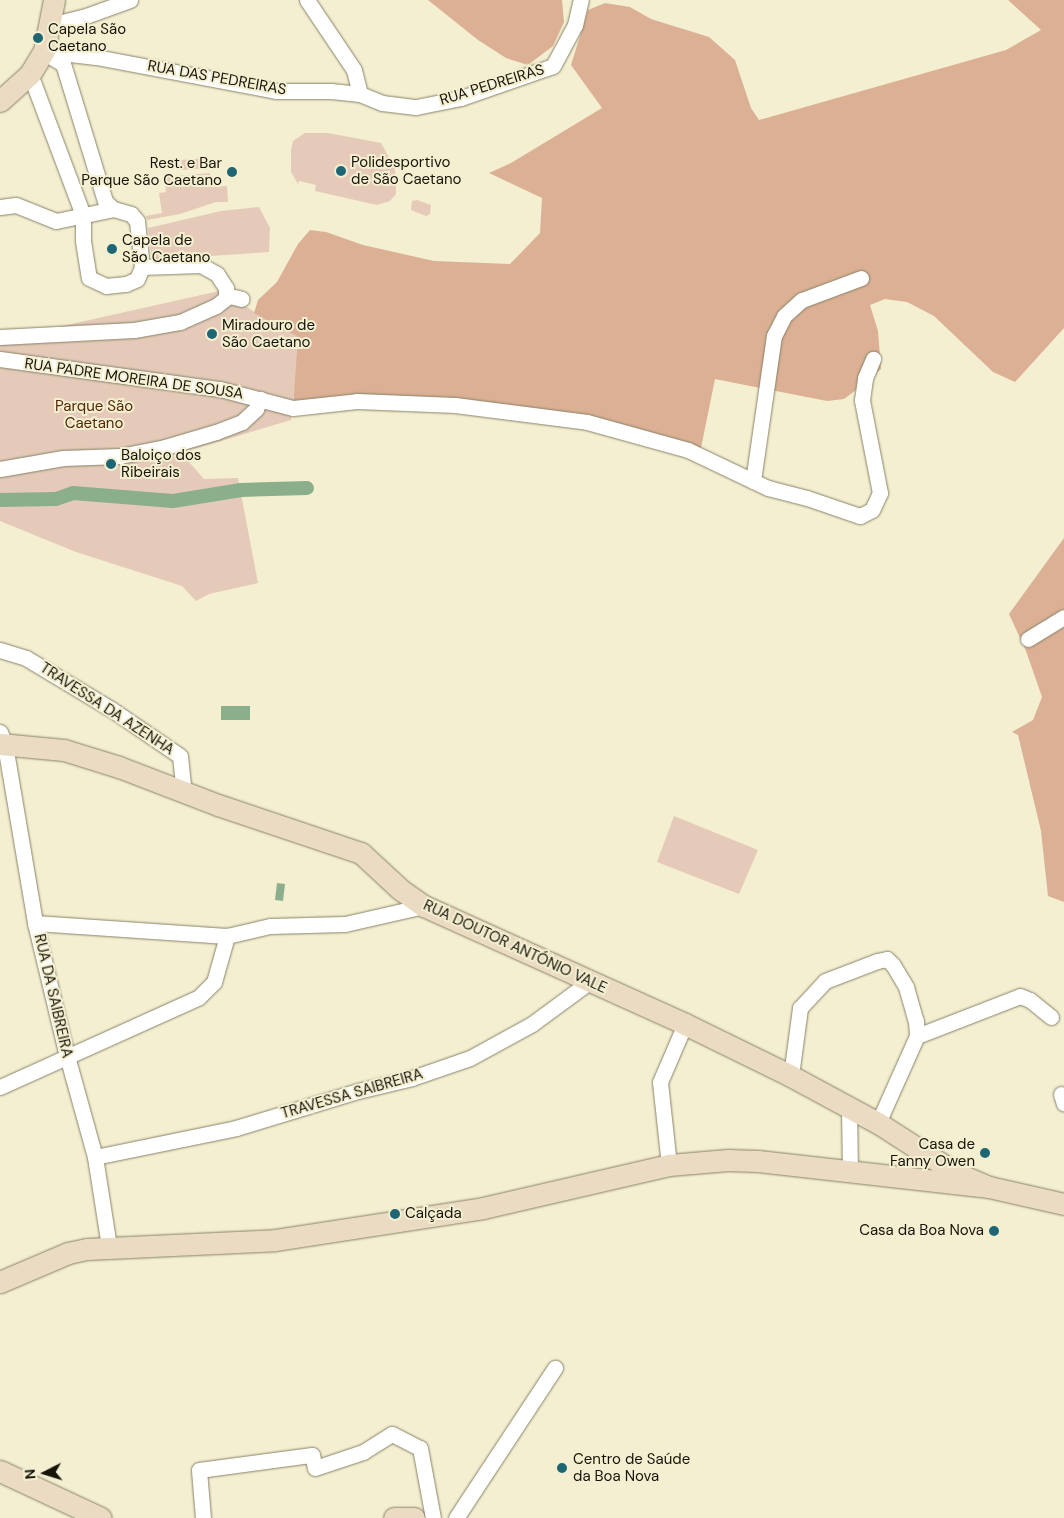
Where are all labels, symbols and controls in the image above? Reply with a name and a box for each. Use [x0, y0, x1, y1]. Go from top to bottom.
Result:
place label: Capela São Caetano [48, 20, 126, 55]
marker: Capela São Caetano [32, 32, 44, 44]
street label: RUA DAS PEDREIRAS [146, 57, 288, 99]
street label: RUA PEDREIRAS [438, 61, 546, 109]
place label: Polidesportivo de São Caetano [351, 153, 461, 188]
place label: Rest. e Bar Parque São Caetano [81, 154, 222, 189]
marker: Polidesportivo de São Caetano [335, 165, 347, 177]
marker: Rest. e Bar Parque São Caetano [226, 166, 238, 178]
place label: Capela de São Caetano [122, 231, 210, 266]
marker: Capela de São Caetano [106, 243, 118, 255]
place label: Miradouro de São Caetano [222, 316, 315, 351]
marker: Miradouro de São Caetano [206, 328, 218, 340]
street label: RUA PADRE MOREIRA DE SOUSA [23, 355, 245, 403]
park label: Parque São Caetano [55, 397, 133, 432]
place label: Baloiço dos Ribeirais [121, 446, 201, 481]
marker: Baloiço dos Ribeirais [105, 458, 117, 470]
street label: TRAVESSA DA AZENHA [37, 659, 177, 759]
street label: RUA DOUTOR ANTÓNIO VALE [420, 896, 610, 998]
street label: RUA DA SAIBREIRA [30, 932, 76, 1060]
street label: TRAVESSA SAIBREIRA [279, 1065, 425, 1123]
place label: Casa de Fanny Owen [890, 1135, 975, 1170]
marker: Casa de Fanny Owen [979, 1147, 991, 1159]
place label: Calçada [405, 1205, 462, 1223]
marker: Calçada [389, 1208, 401, 1220]
place label: Casa da Boa Nova [859, 1222, 984, 1240]
marker: Casa da Boa Nova [988, 1225, 1000, 1237]
north arrow [20, 1448, 70, 1498]
place label: Centro de Saúde da Boa Nova [573, 1450, 690, 1485]
marker: Centro de Saúde da Boa Nova [555, 1461, 569, 1475]
text: N [21, 1468, 39, 1480]

